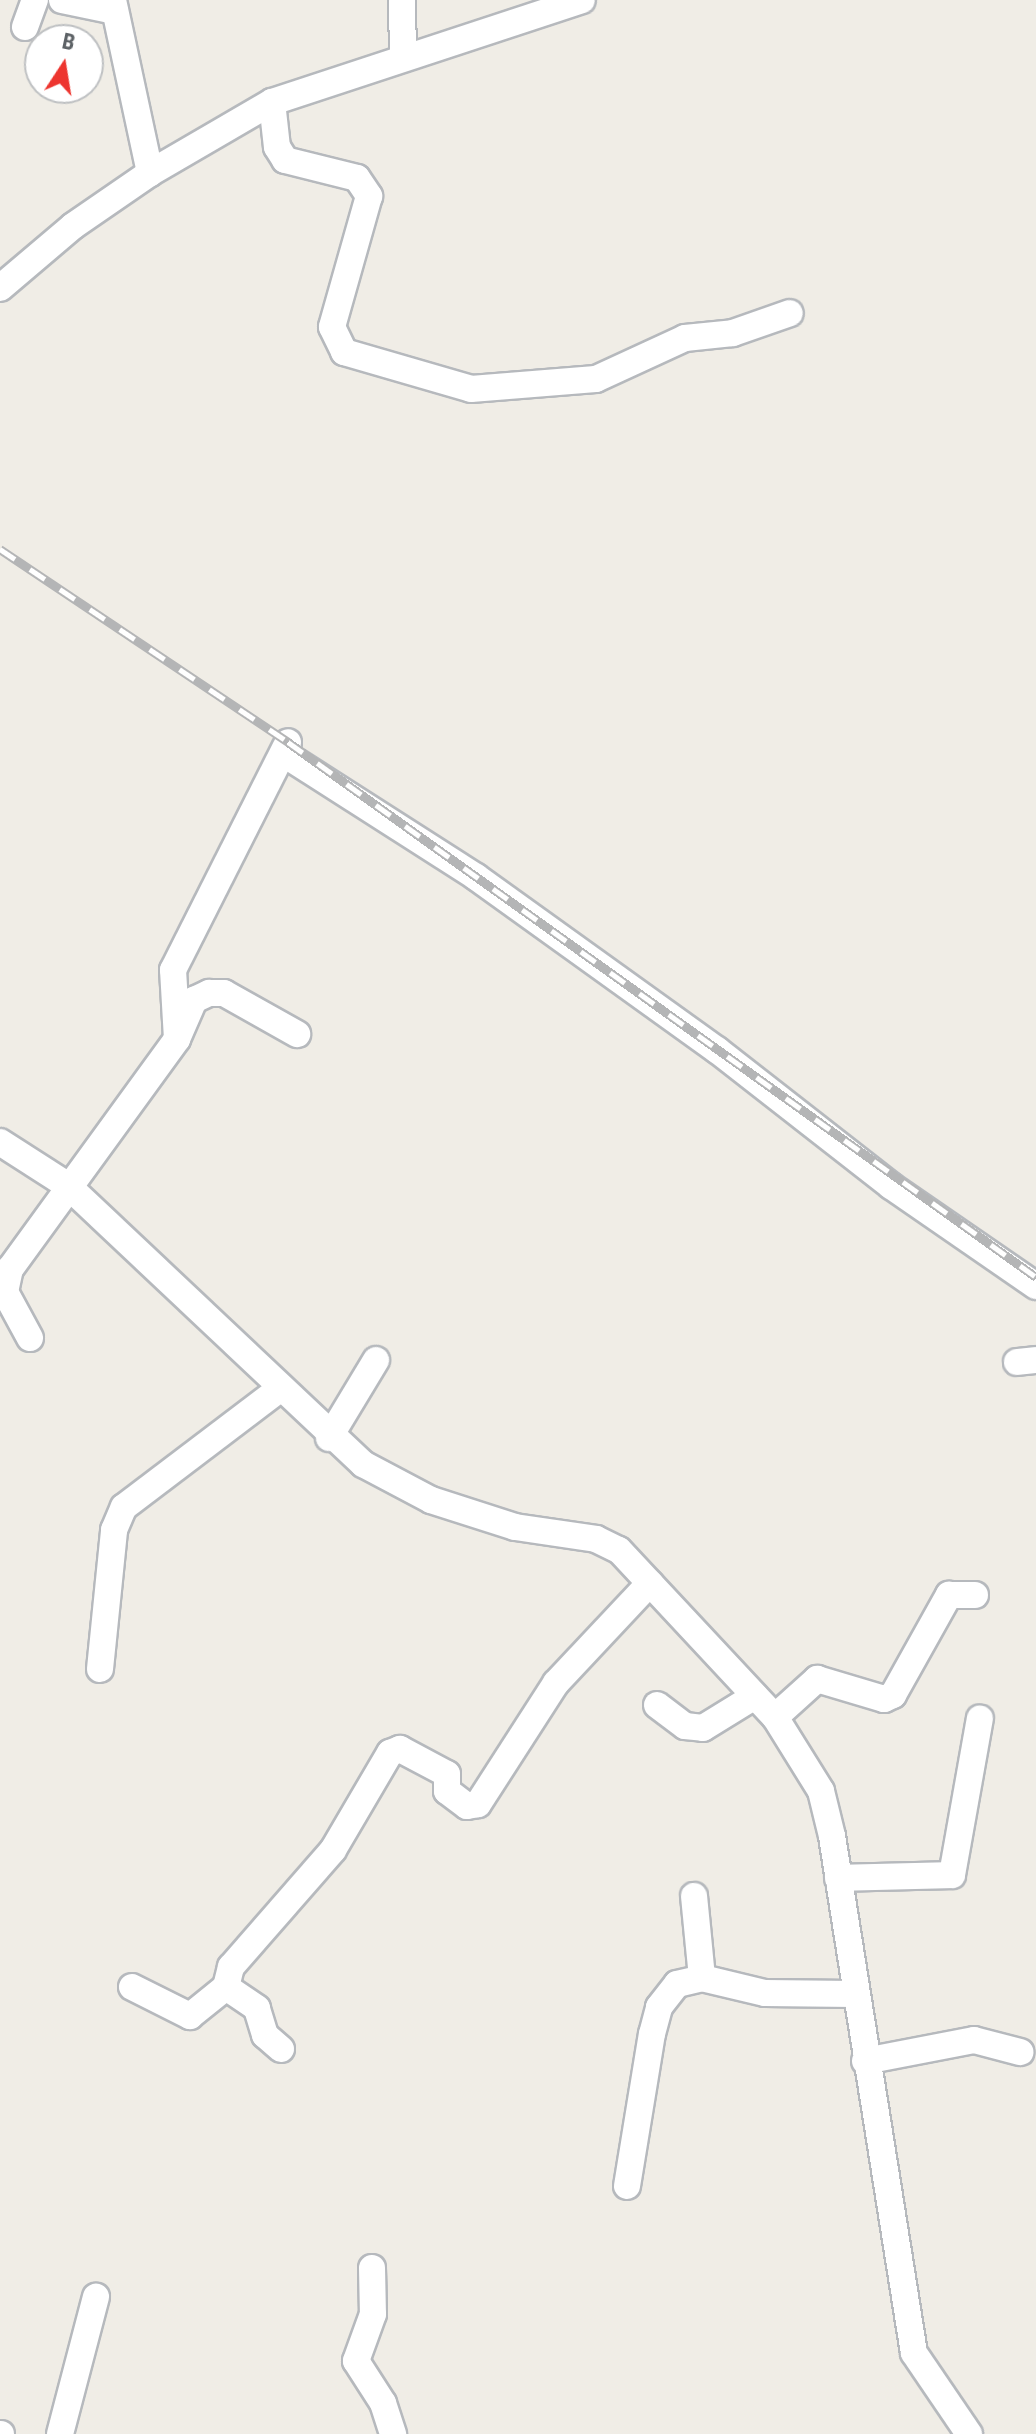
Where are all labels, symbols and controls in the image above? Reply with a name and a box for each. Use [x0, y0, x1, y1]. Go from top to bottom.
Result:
north arrow [24, 24, 104, 104]
text: B [60, 28, 77, 56]

